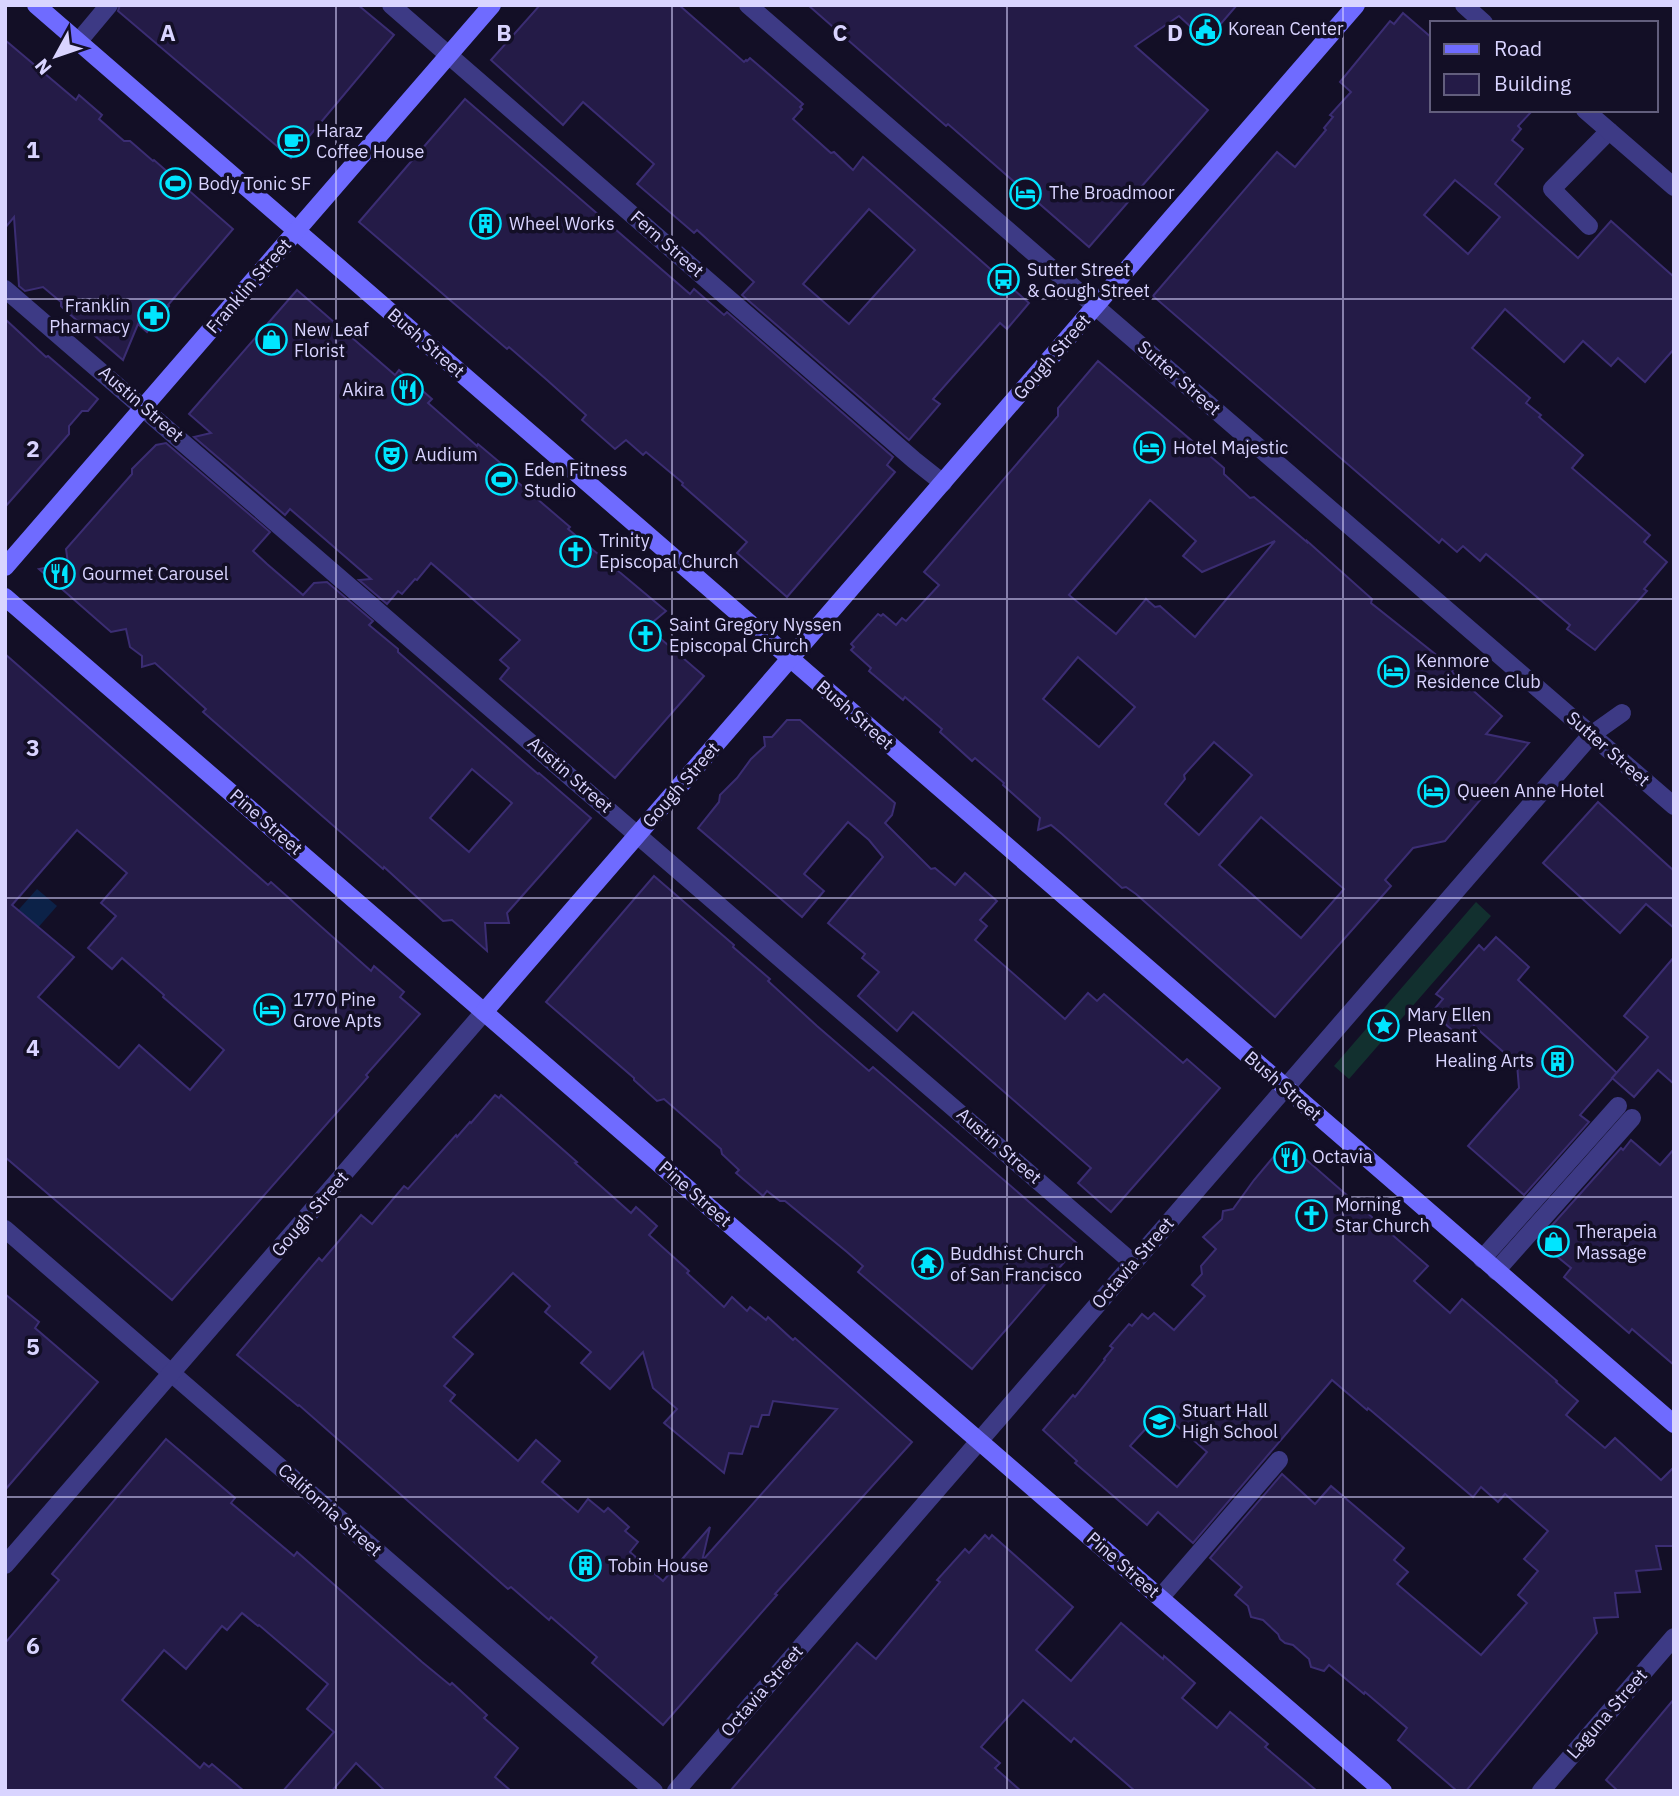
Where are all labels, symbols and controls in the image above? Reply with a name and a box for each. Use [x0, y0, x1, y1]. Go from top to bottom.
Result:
public building icon: Korean Center [1188, 12, 1222, 46]
text: A [160, 17, 176, 47]
text: B [496, 17, 512, 47]
text: C [833, 17, 848, 47]
text: D [1167, 17, 1183, 47]
place label: Korean Center [1228, 17, 1344, 40]
north arrow [21, 21, 91, 91]
legend [1430, 21, 1658, 112]
text: Road [1494, 34, 1542, 62]
text: N [29, 54, 57, 80]
text: Building [1494, 69, 1571, 97]
place label: Haraz Coffee House [316, 119, 425, 163]
cafe icon: Haraz Coffee House [276, 124, 310, 158]
text: 1 [26, 134, 40, 164]
sports icon: Body Tonic SF [158, 167, 192, 201]
place label: Body Tonic SF [198, 172, 311, 195]
hotel icon: The Broadmoor [1009, 176, 1043, 210]
place label: The Broadmoor [1049, 181, 1175, 204]
street label: Fern Street [626, 205, 709, 282]
building icon: Wheel Works [469, 207, 503, 241]
place label: Wheel Works [509, 212, 615, 235]
street label: Franklin Street [201, 233, 296, 338]
place label: Sutter Street & Gough Street [1027, 258, 1150, 302]
bus stop icon: Sutter Street & Gough Street [987, 263, 1021, 297]
place label: Franklin Pharmacy [49, 294, 130, 338]
pharmacy icon: Franklin Pharmacy [136, 299, 170, 333]
street label: Bush Street [383, 303, 470, 382]
street label: Gough Street [1008, 309, 1095, 404]
place label: New Leaf Florist [294, 318, 369, 362]
shop icon: New Leaf Florist [254, 323, 288, 357]
street label: Sutter Street [1133, 335, 1226, 420]
street label: Austin Street [94, 360, 189, 447]
restaurant icon: Akira [390, 373, 424, 407]
place label: Akira [342, 378, 384, 401]
hotel icon: Hotel Majestic [1133, 431, 1167, 465]
text: 2 [26, 433, 40, 463]
place label: Hotel Majestic [1173, 436, 1288, 459]
theatre icon: Audium [375, 438, 409, 472]
place label: Audium [415, 443, 478, 466]
place label: Eden Fitness Studio [524, 458, 628, 502]
sports icon: Eden Fitness Studio [484, 463, 518, 497]
place label: Trinity Episcopal Church [599, 529, 739, 573]
church icon: Trinity Episcopal Church [559, 534, 593, 568]
restaurant icon: Gourmet Carousel [42, 557, 76, 591]
place label: Gourmet Carousel [82, 562, 229, 585]
place label: Saint Gregory Nyssen Episcopal Church [669, 613, 842, 657]
church icon: Saint Gregory Nyssen Episcopal Church [629, 618, 663, 652]
place label: Kenmore Residence Club [1416, 649, 1541, 693]
hotel icon: Kenmore Residence Club [1376, 654, 1410, 688]
street label: Bush Street [812, 675, 899, 754]
street label: Sutter Street [1562, 706, 1655, 791]
street label: Austin Street [523, 731, 618, 818]
text: 3 [26, 732, 40, 762]
street label: Gough Street [637, 737, 724, 832]
hotel icon: Queen Anne Hotel [1417, 774, 1451, 808]
place label: Queen Anne Hotel [1457, 779, 1604, 802]
street label: Pine Street [225, 784, 308, 860]
place label: 1770 Pine Grove Apts [293, 988, 382, 1032]
hotel icon: 1770 Pine Grove Apts [253, 993, 287, 1027]
place label: Mary Ellen Pleasant [1407, 1003, 1492, 1047]
place icon: Mary Ellen Pleasant [1367, 1008, 1401, 1042]
text: 4 [26, 1032, 40, 1062]
building icon: Healing Arts [1540, 1044, 1574, 1078]
street label: Bush Street [1240, 1046, 1327, 1125]
place label: Healing Arts [1435, 1049, 1534, 1072]
street label: Austin Street [952, 1102, 1047, 1189]
restaurant icon: Octavia [1272, 1140, 1306, 1174]
place label: Octavia [1312, 1145, 1373, 1168]
street label: Pine Street [654, 1156, 737, 1232]
street label: Gough Street [266, 1166, 353, 1261]
place label: Morning Star Church [1335, 1193, 1430, 1237]
church icon: Morning Star Church [1295, 1198, 1329, 1232]
street label: Octavia Street [1086, 1212, 1179, 1313]
place label: Therapeia Massage [1576, 1220, 1657, 1264]
shop icon: Therapeia Massage [1536, 1225, 1570, 1259]
place label: Buddhist Church of San Francisco [950, 1242, 1084, 1286]
temple icon: Buddhist Church of San Francisco [910, 1247, 944, 1281]
text: 5 [26, 1331, 40, 1361]
place label: Stuart Hall High School [1182, 1399, 1278, 1443]
school or university icon: Stuart Hall High School [1142, 1404, 1176, 1438]
street label: California Street [274, 1458, 387, 1561]
street label: Pine Street [1082, 1527, 1165, 1603]
building icon: Tobin House [568, 1549, 602, 1583]
place label: Tobin House [608, 1554, 708, 1577]
text: 6 [26, 1630, 40, 1660]
street label: Octavia Street [715, 1640, 808, 1741]
street label: Laguna Street [1561, 1664, 1652, 1763]

